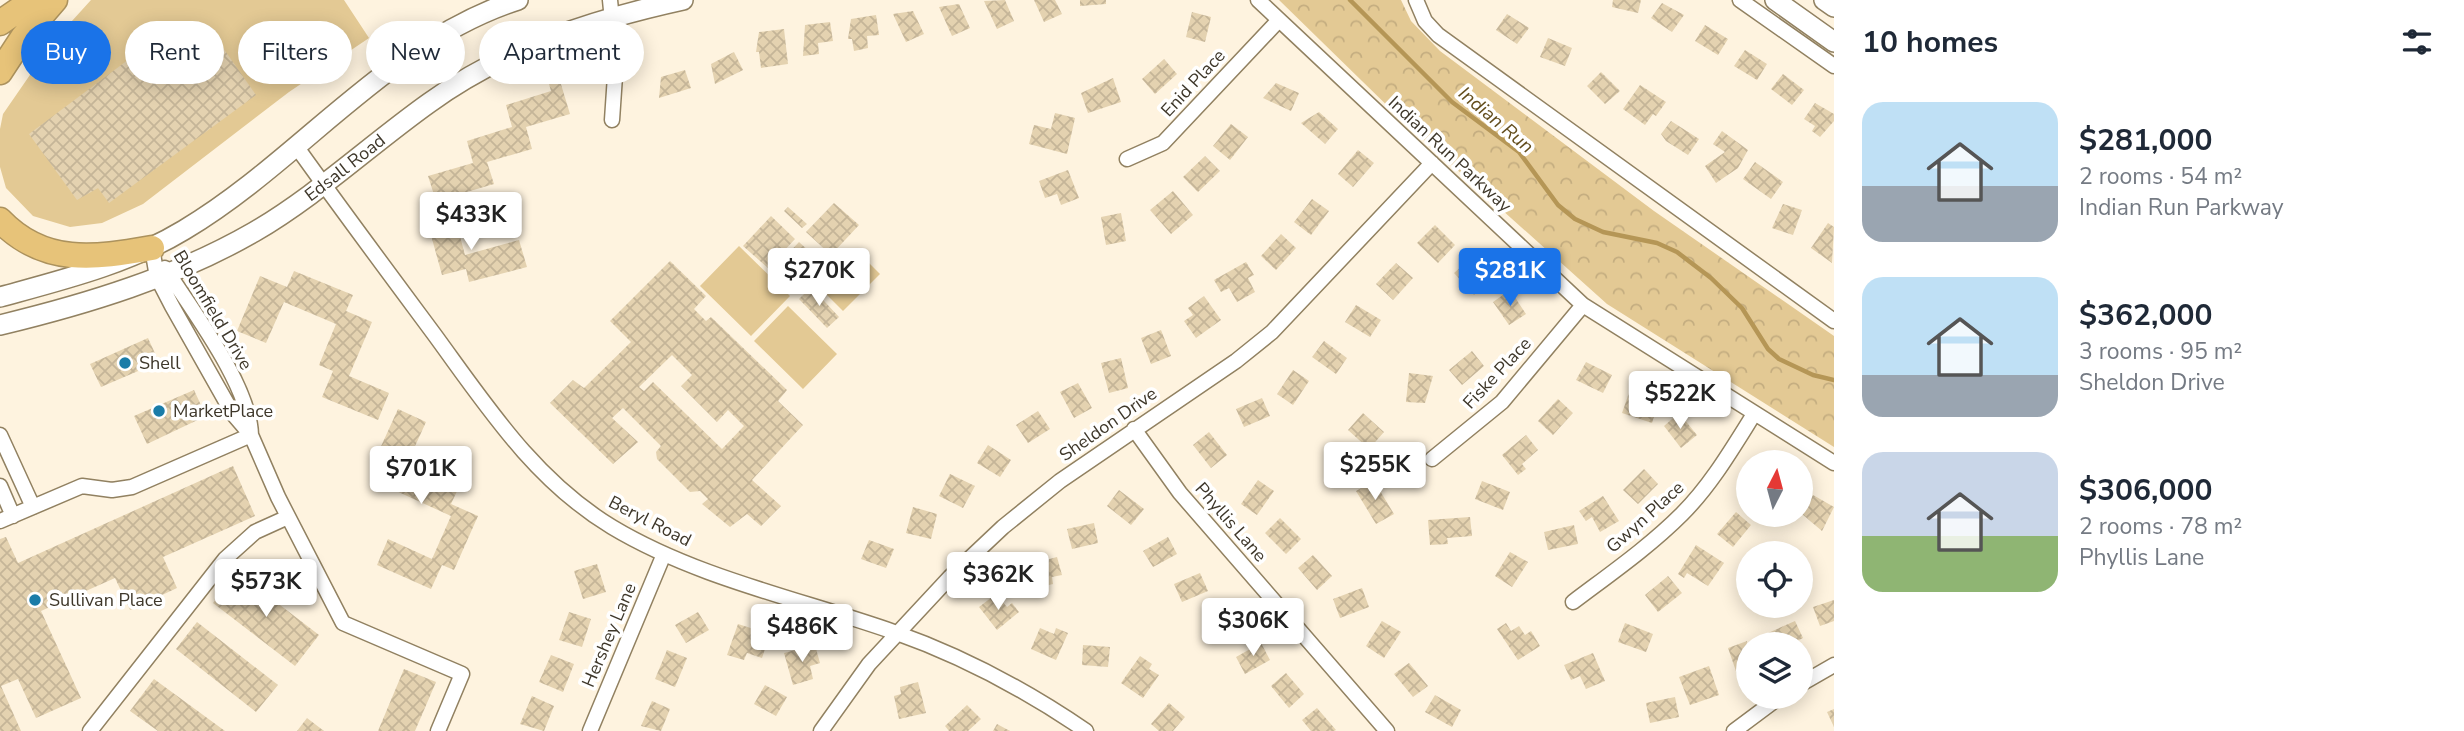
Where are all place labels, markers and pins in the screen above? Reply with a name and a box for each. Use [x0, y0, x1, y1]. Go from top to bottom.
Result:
pin: $433K [422, 192, 520, 252]
pin: $270K [770, 248, 868, 308]
pin: $281K [1461, 248, 1559, 308]
place label: Shell [139, 351, 181, 375]
marker: Shell [117, 355, 133, 371]
pin: $522K [1631, 372, 1729, 431]
place label: MarketPlace [173, 399, 273, 423]
marker: MarketPlace [151, 403, 167, 419]
pin: $255K [1326, 442, 1424, 502]
pin: $701K [372, 447, 470, 506]
pin: $362K [949, 552, 1047, 612]
pin: $573K [217, 560, 315, 619]
place label: Sullivan Place [49, 588, 162, 612]
marker: Sullivan Place [27, 592, 43, 608]
pin: $306K [1204, 598, 1302, 658]
pin: $486K [753, 604, 851, 664]

